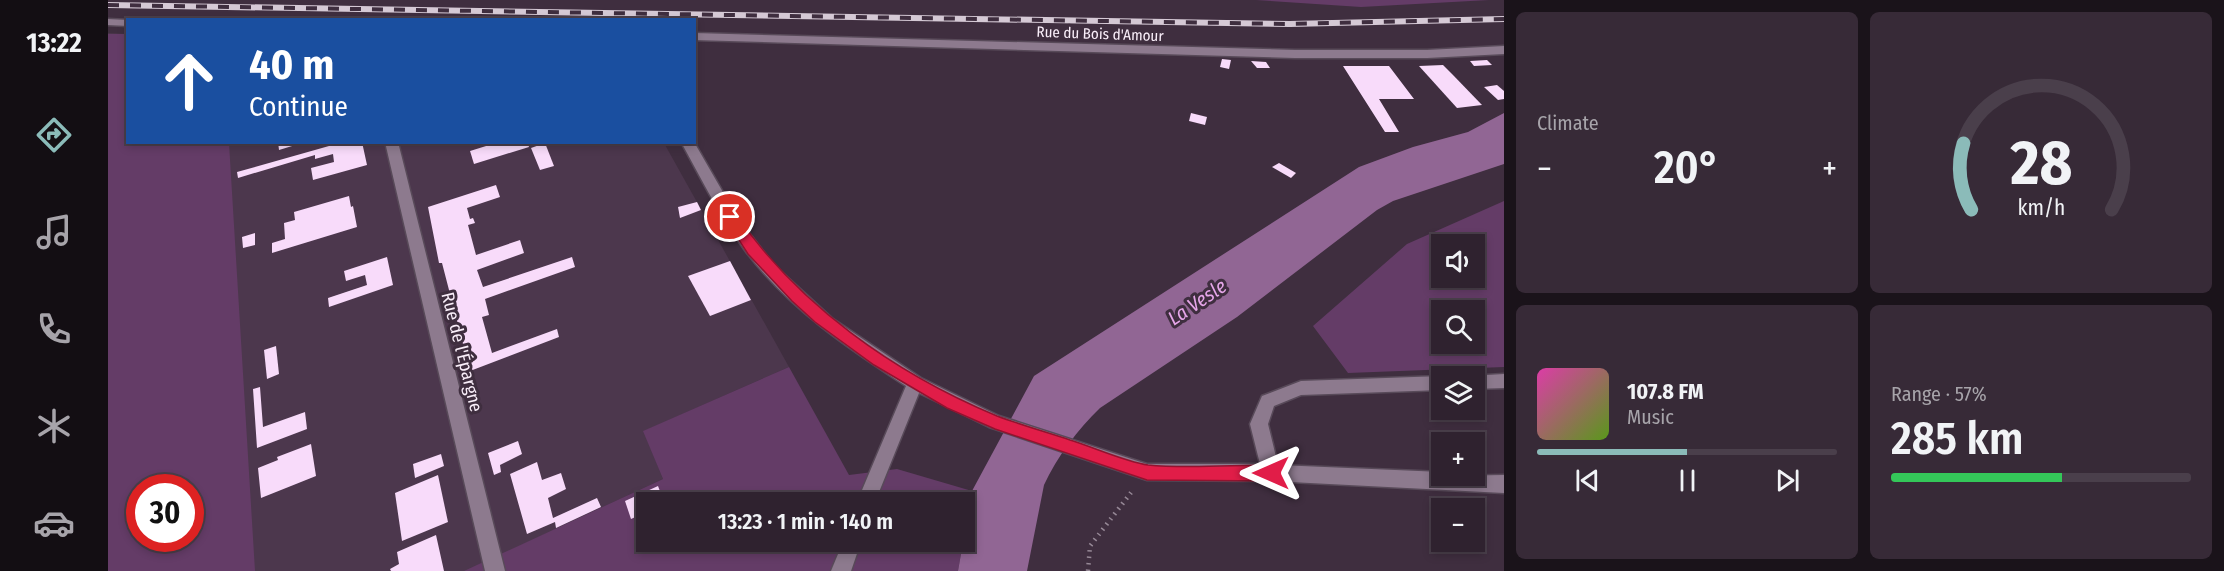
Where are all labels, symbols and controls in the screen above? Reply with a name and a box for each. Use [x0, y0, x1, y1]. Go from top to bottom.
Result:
street label: Rue du Bois d'Amour [1036, 23, 1165, 45]
text: 13:22 [26, 27, 82, 59]
text: 40 m [249, 40, 334, 90]
icon: ahead [150, 42, 228, 120]
text: Continue [249, 91, 348, 123]
text: Climate [1537, 111, 1599, 135]
icon: directions [33, 114, 75, 156]
text: 28 [2009, 126, 2072, 201]
text: 20° [1654, 141, 1720, 195]
text: − [1537, 149, 1552, 189]
text: + [1822, 149, 1837, 189]
pin [704, 191, 755, 242]
text: km/h [2017, 195, 2065, 221]
icon: arrive [713, 200, 746, 233]
icon: music [33, 211, 75, 253]
map controls [1431, 234, 1485, 552]
button: sound [1431, 234, 1485, 288]
water label: La Vesle [1163, 273, 1231, 330]
street label: Rue de l'Épargne [436, 290, 488, 414]
button: search [1431, 300, 1485, 354]
icon: phone [33, 308, 75, 350]
button: layers [1431, 366, 1485, 420]
text: 107.8 FM [1627, 378, 1704, 405]
text: Range · 57% [1891, 382, 1987, 406]
icon: climate [33, 405, 75, 447]
text: Music [1627, 405, 1674, 429]
text: 285 km [1891, 412, 2023, 466]
button: + [1431, 432, 1485, 486]
position arrow [1239, 441, 1303, 505]
icon: previous [1571, 464, 1604, 497]
icon: pause [1671, 464, 1704, 497]
icon: next [1771, 464, 1804, 497]
speed limit sign: 30 [126, 474, 204, 552]
button: − [1431, 498, 1485, 552]
icon: car [33, 502, 75, 544]
text: 13:23 · 1 min · 140 m [718, 508, 893, 535]

